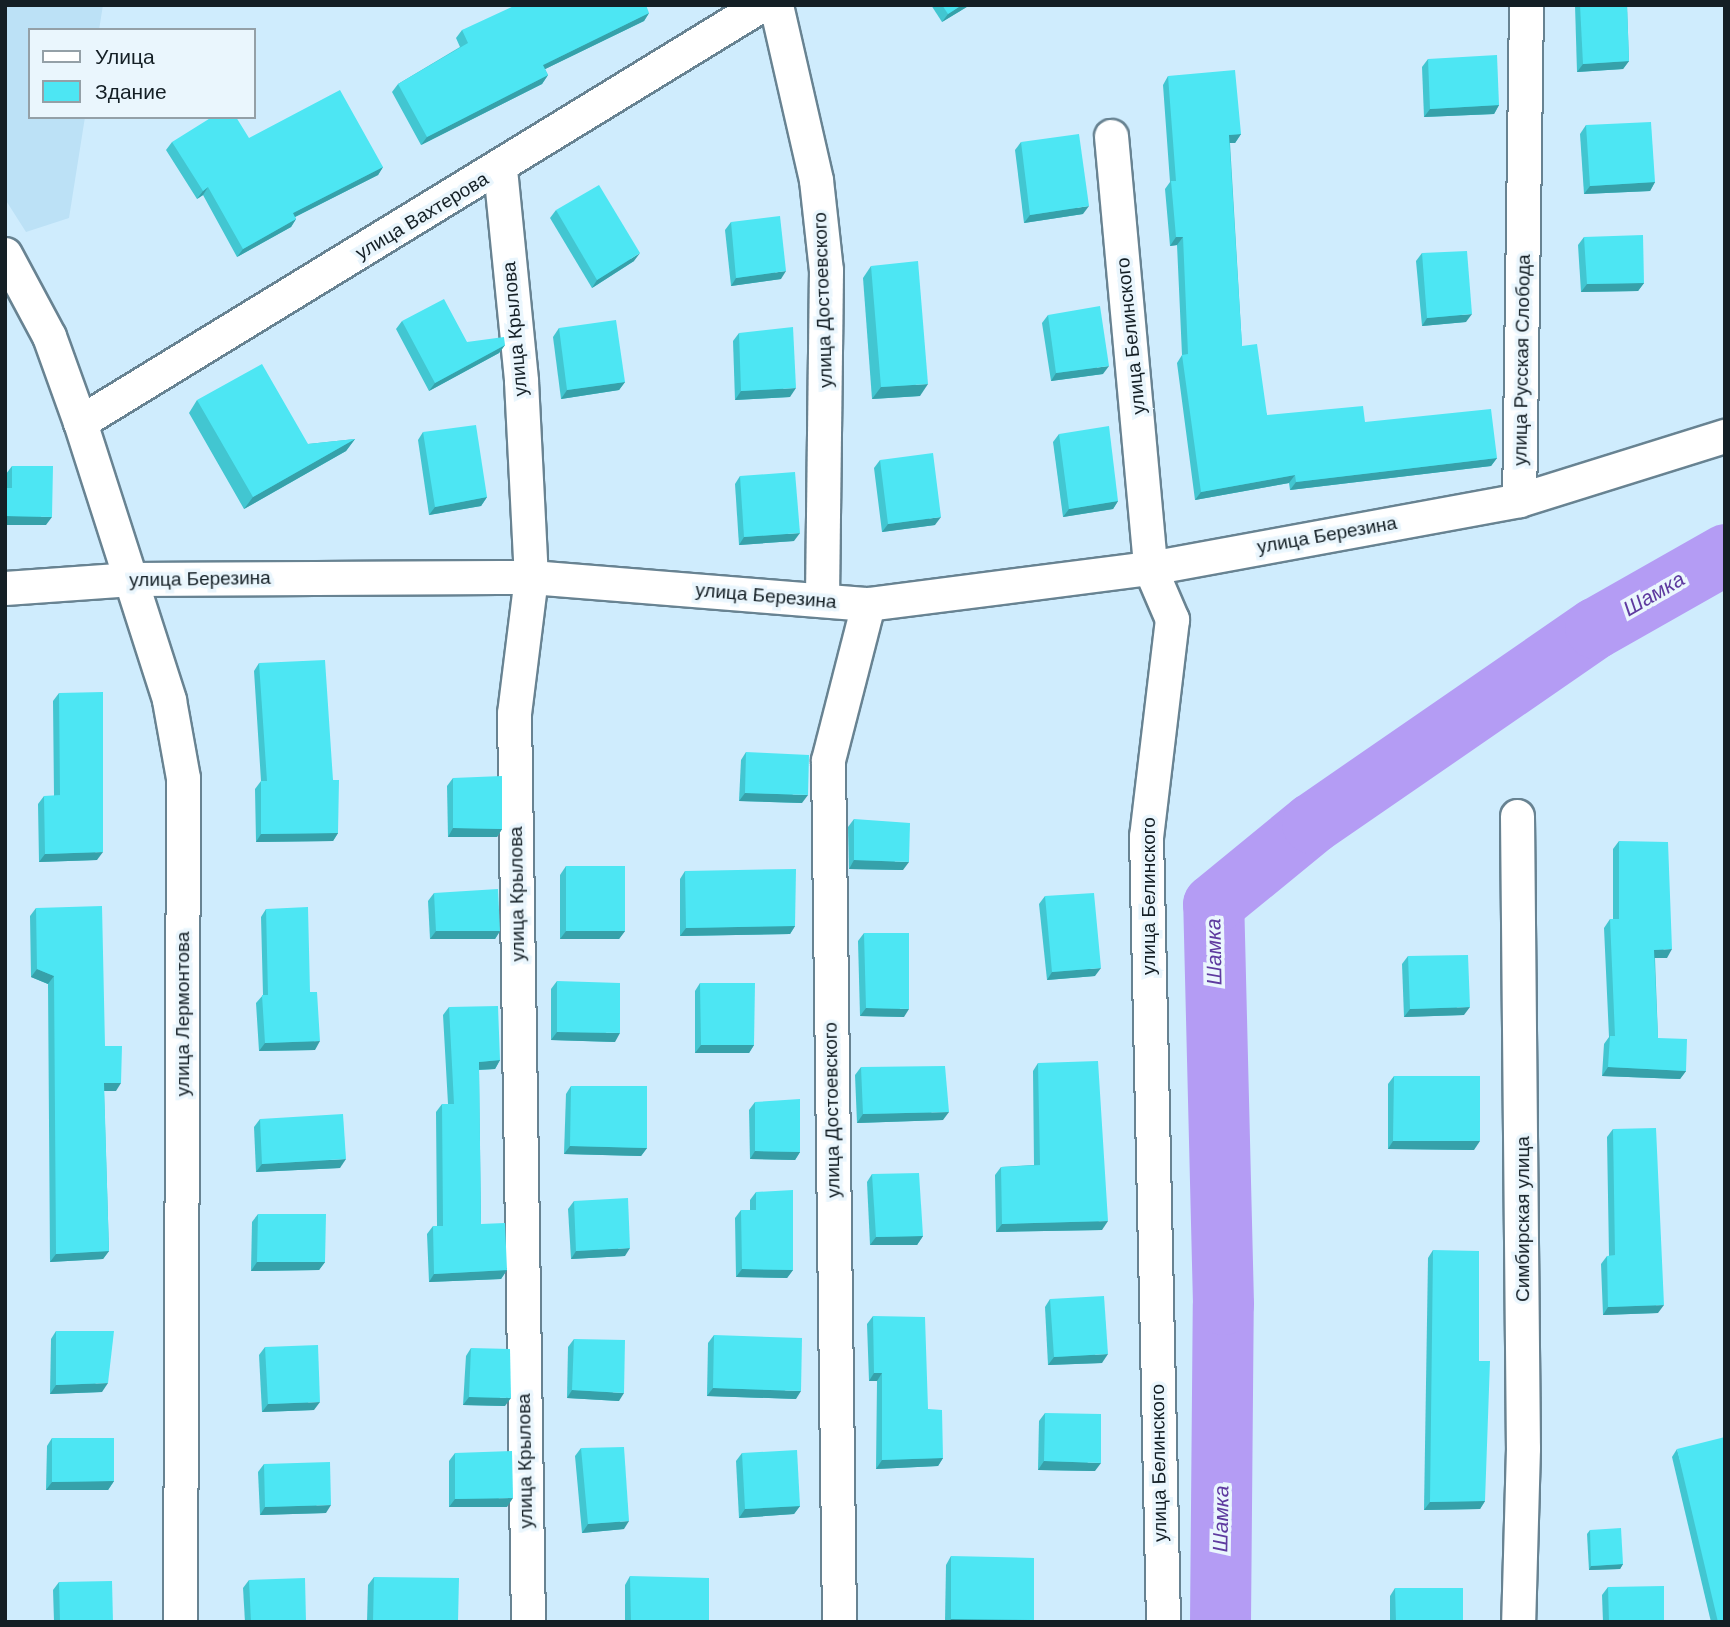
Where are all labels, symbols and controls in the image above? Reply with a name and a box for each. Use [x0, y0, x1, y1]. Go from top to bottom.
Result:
legend [28, 28, 256, 119]
text: Улица [95, 45, 155, 68]
text: Здание [95, 80, 167, 103]
street label: улица Вахтерова [352, 167, 492, 265]
street label: улица Достоевского [809, 212, 837, 388]
street label: улица Русская Слобода [1509, 254, 1535, 466]
street label: улица Белинского [1111, 256, 1151, 416]
street label: улица Крылова [498, 261, 532, 397]
street label: улица Березина [1255, 511, 1399, 559]
street label: улица Березина [129, 566, 271, 592]
water label: Шамка [1619, 566, 1689, 622]
street label: улица Березина [694, 578, 838, 614]
street label: улица Белинского [1138, 817, 1160, 975]
street label: улица Крылова [504, 826, 530, 962]
water label: Шамка [1201, 918, 1227, 986]
street label: улица Лермонтова [172, 932, 194, 1096]
street label: улица Достоевского [819, 1022, 845, 1198]
street label: Симбирская улица [1512, 1136, 1534, 1302]
street label: улица Белинского [1146, 1384, 1172, 1542]
street label: улица Крылова [512, 1393, 538, 1529]
water label: Шамка [1208, 1485, 1234, 1553]

